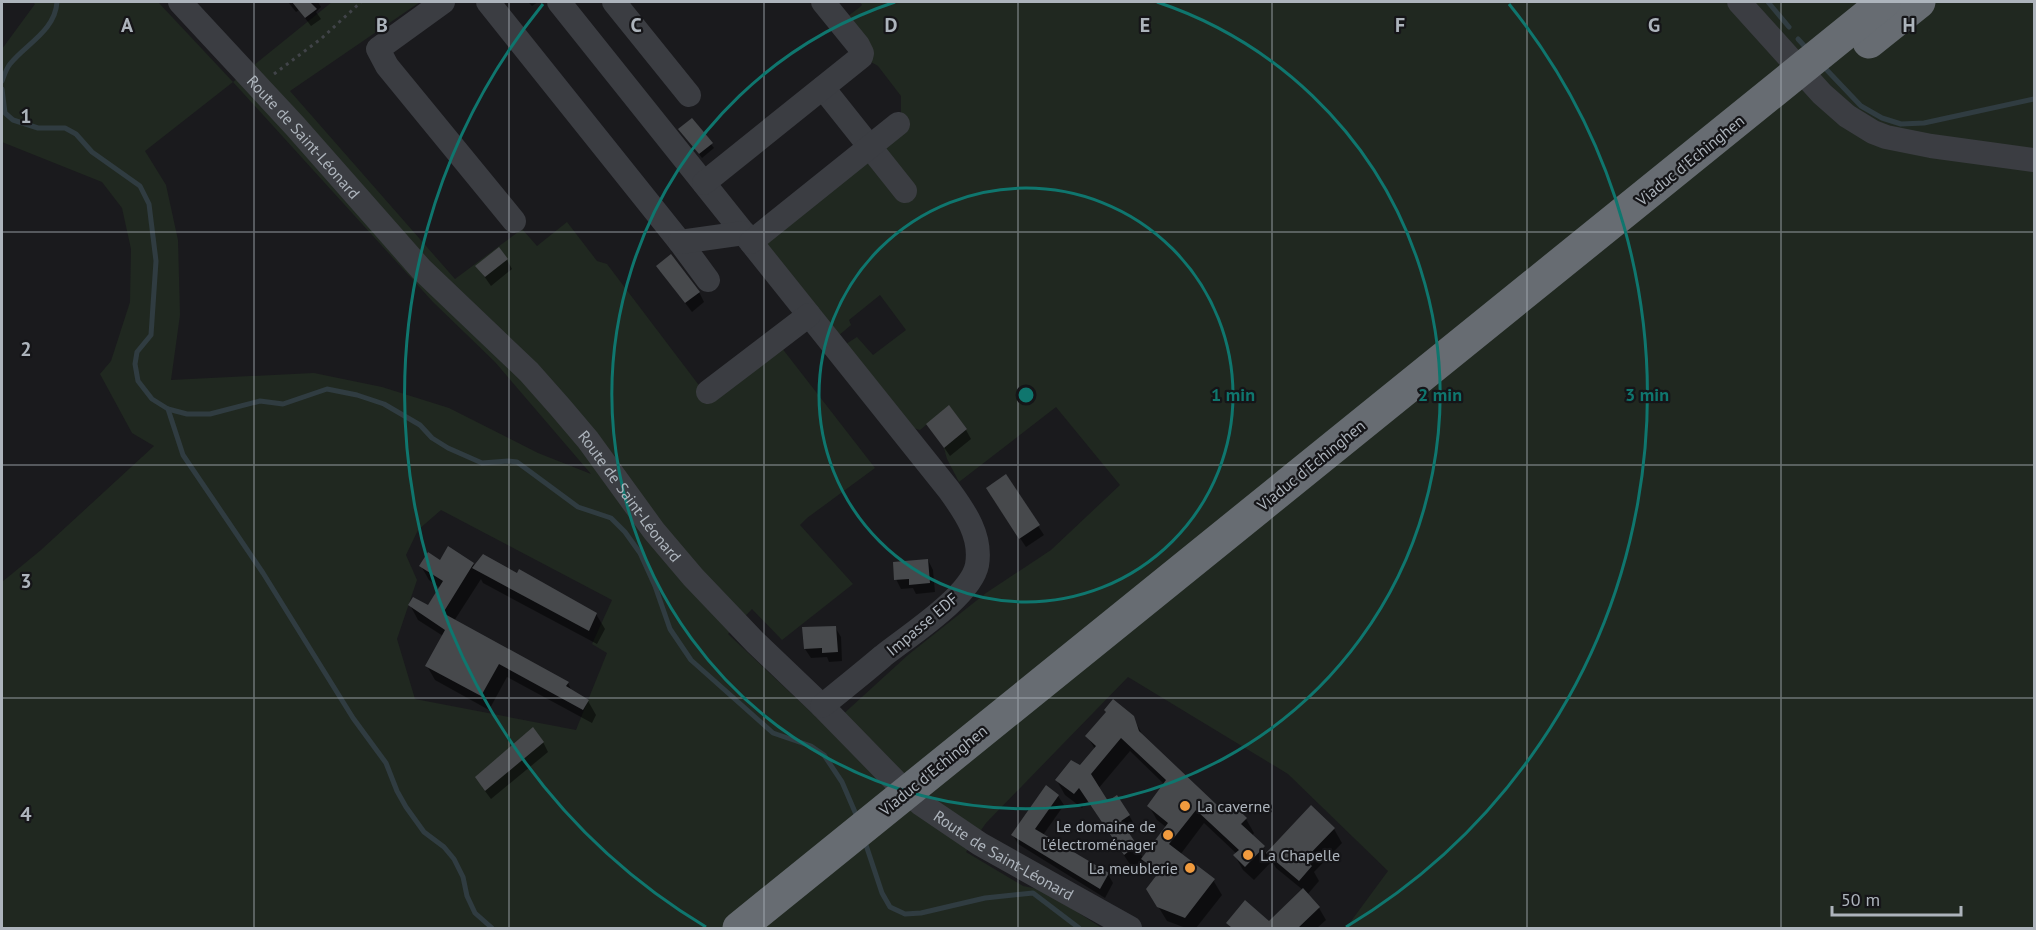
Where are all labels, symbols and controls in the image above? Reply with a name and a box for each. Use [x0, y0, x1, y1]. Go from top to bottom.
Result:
text: A [121, 12, 134, 38]
text: B [376, 12, 388, 38]
text: C [630, 12, 642, 38]
text: D [885, 12, 898, 38]
text: E [1140, 12, 1150, 38]
text: F [1395, 12, 1405, 38]
text: G [1648, 12, 1660, 38]
text: H [1902, 12, 1916, 38]
street label: Route de Saint-Léonard [243, 71, 364, 203]
text: 1 [20, 103, 32, 129]
street label: Viaduc d'Echinghen [1631, 110, 1748, 210]
text: 2 [20, 336, 32, 362]
text: 1 min [1211, 383, 1255, 406]
text: 2 min [1418, 383, 1462, 406]
text: 3 min [1625, 383, 1669, 406]
centre of rings [1016, 385, 1036, 405]
street label: Viaduc d'Echinghen [1252, 415, 1369, 515]
street label: Route de Saint-Léonard [574, 426, 686, 566]
text: 3 [20, 568, 32, 594]
street label: Impasse EDF [882, 588, 962, 660]
street label: Viaduc d'Echinghen [874, 720, 991, 820]
place label: La caverne [1197, 796, 1270, 816]
marker: La caverne [1178, 799, 1192, 813]
text: 4 [20, 801, 32, 827]
street label: Route de Saint-Léonard [930, 806, 1077, 904]
place label: Le domaine de l'électroménager [1042, 816, 1157, 854]
marker: Le domaine de l'électroménager [1161, 828, 1175, 842]
place label: La Chapelle [1260, 845, 1340, 865]
marker: La Chapelle [1241, 848, 1255, 862]
place label: La meublerie [1089, 858, 1178, 878]
marker: La meublerie [1183, 861, 1197, 875]
scale bar [1832, 879, 1961, 917]
text: 50 m [1841, 888, 1880, 911]

